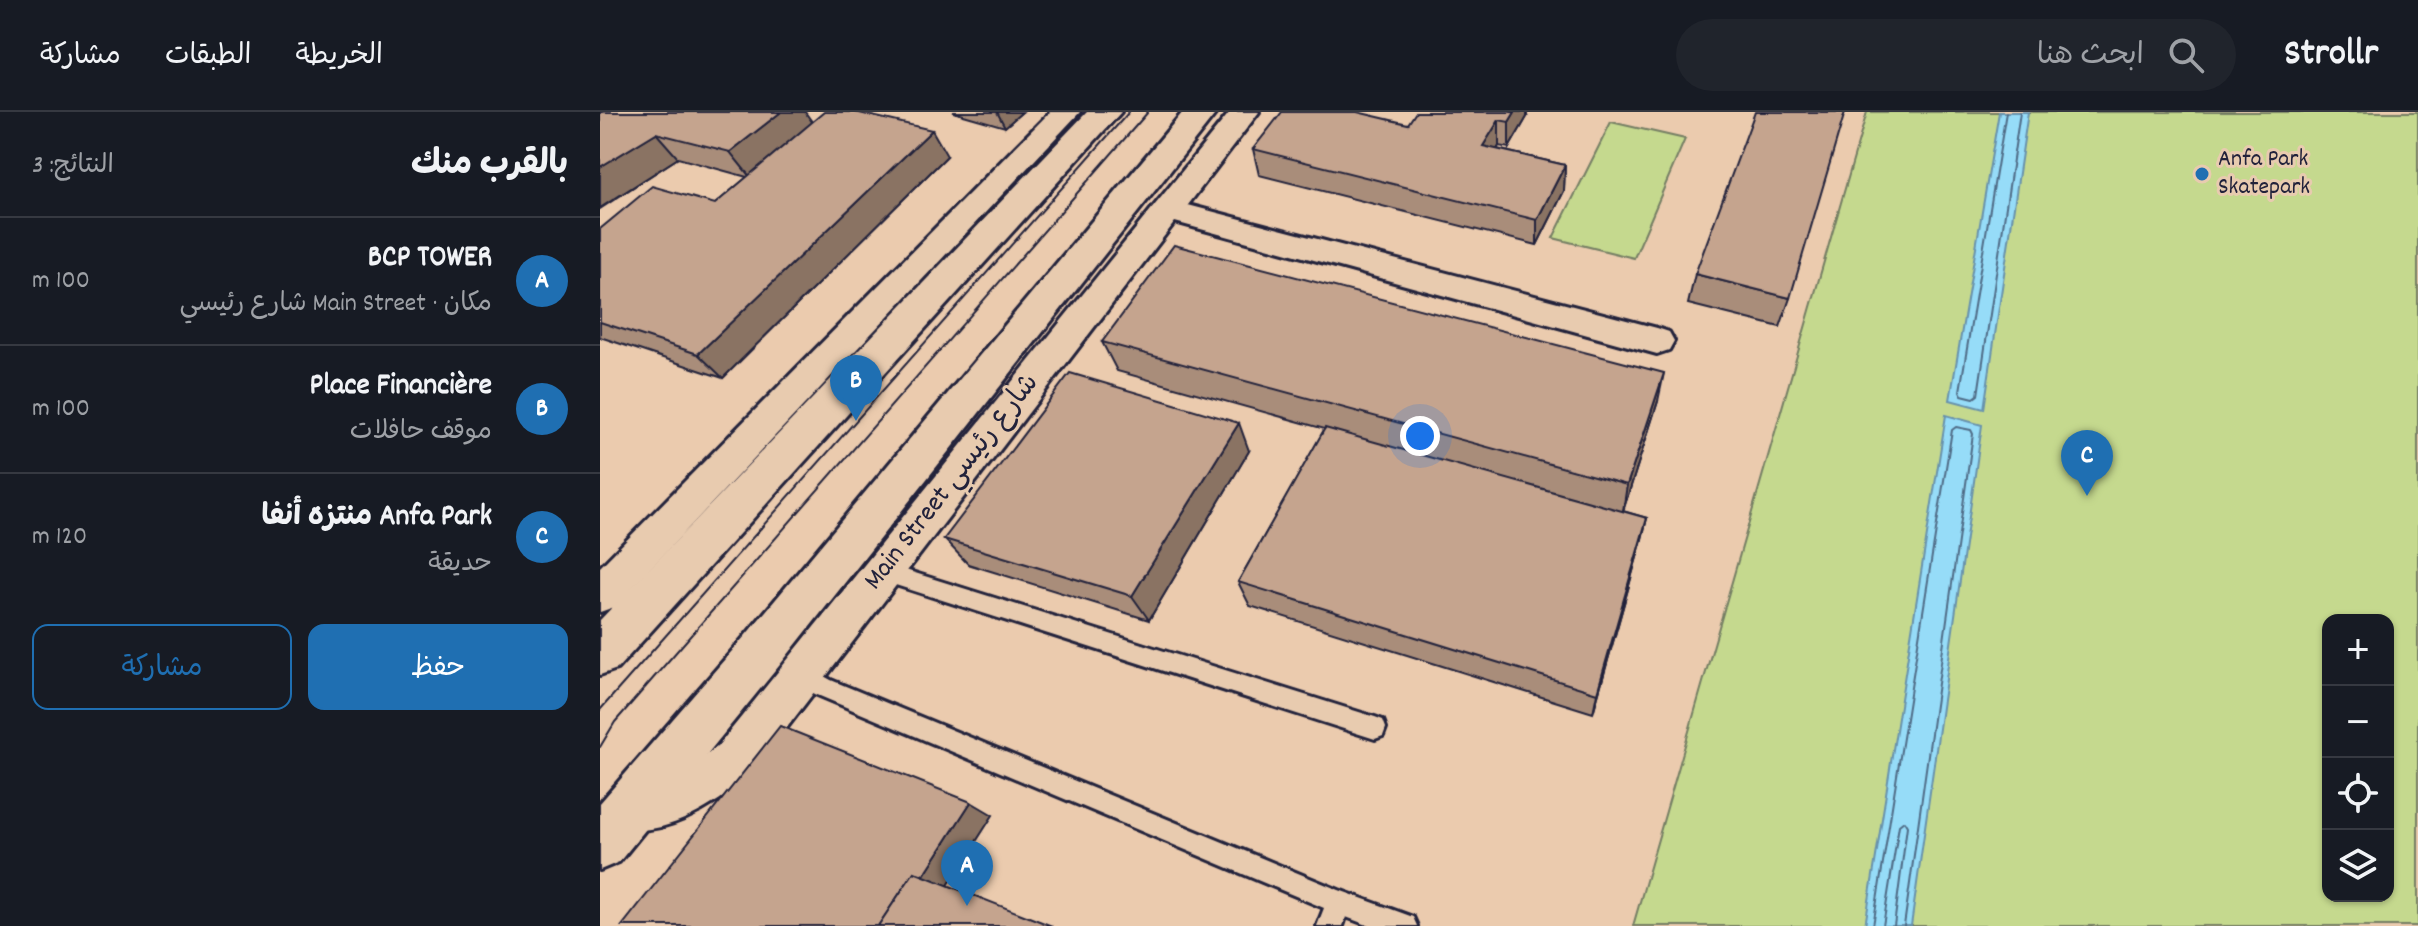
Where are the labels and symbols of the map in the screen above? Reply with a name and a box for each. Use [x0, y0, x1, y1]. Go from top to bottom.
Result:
place label: Anfa Park Skatepark [2218, 143, 2310, 205]
marker: Anfa Park Skatepark [2193, 165, 2211, 183]
pin: B [830, 355, 882, 421]
street label: Main Street شارع رئيسي [856, 366, 1050, 600]
your location [1400, 416, 1440, 456]
pin: C [2061, 430, 2113, 496]
pin: A [941, 840, 993, 906]

